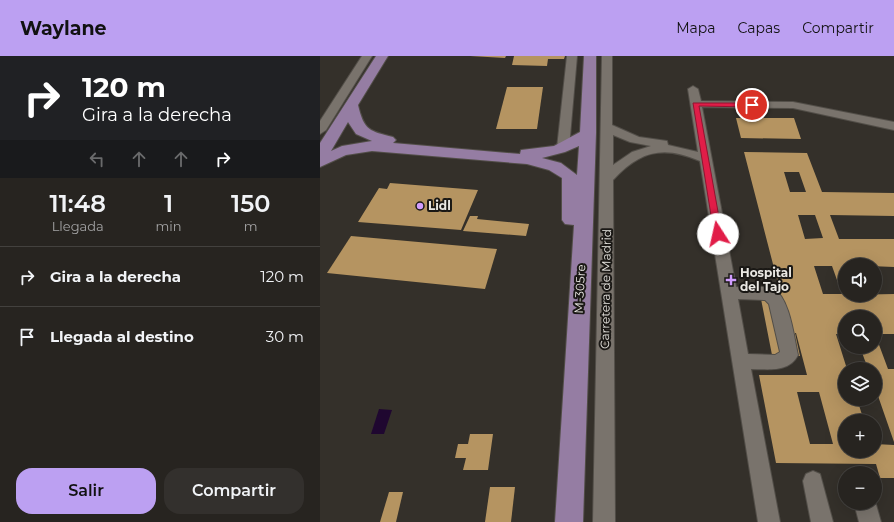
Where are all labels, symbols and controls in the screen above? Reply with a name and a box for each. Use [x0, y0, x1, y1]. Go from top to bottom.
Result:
text: Waylane [20, 17, 107, 40]
text: Mapa [676, 19, 716, 37]
text: Capas [738, 19, 780, 37]
text: Compartir [802, 19, 874, 37]
text: 120 m [82, 70, 166, 104]
icon: right [16, 72, 68, 124]
pin [735, 88, 769, 122]
icon: arrive [741, 94, 763, 116]
text: Gira a la derecha [82, 104, 232, 126]
icon: left [86, 148, 108, 170]
icon: ahead [128, 148, 150, 170]
icon: ahead [170, 148, 192, 170]
icon: right [212, 148, 234, 170]
text: 11:48 [50, 189, 106, 218]
text: 1 [164, 189, 173, 218]
text: 150 [231, 189, 270, 218]
place label: Lidl [428, 198, 451, 213]
marker: Lidl [415, 201, 425, 211]
position arrow [697, 213, 739, 255]
text: Llegada [52, 218, 104, 234]
text: min [155, 218, 182, 234]
text: m [244, 218, 258, 234]
street label: Carretera de Madrid [597, 229, 614, 349]
map controls [838, 258, 882, 510]
button: sound [838, 258, 882, 302]
street label: M-305re [571, 264, 588, 314]
place label: Hospital del Tajo [740, 265, 792, 294]
icon: right [16, 266, 38, 288]
text: Gira a la derecha [50, 267, 181, 286]
text: 120 m [260, 267, 304, 286]
marker: Hospital del Tajo [725, 274, 737, 286]
button: search [838, 310, 882, 354]
icon: arrive [16, 326, 38, 348]
text: Llegada al destino [50, 327, 194, 346]
text: 30 m [266, 327, 304, 346]
button: layers [838, 362, 882, 406]
button: + [838, 414, 882, 458]
button: − [838, 466, 882, 510]
button: Salir [16, 468, 156, 514]
button: Compartir [164, 468, 304, 514]

